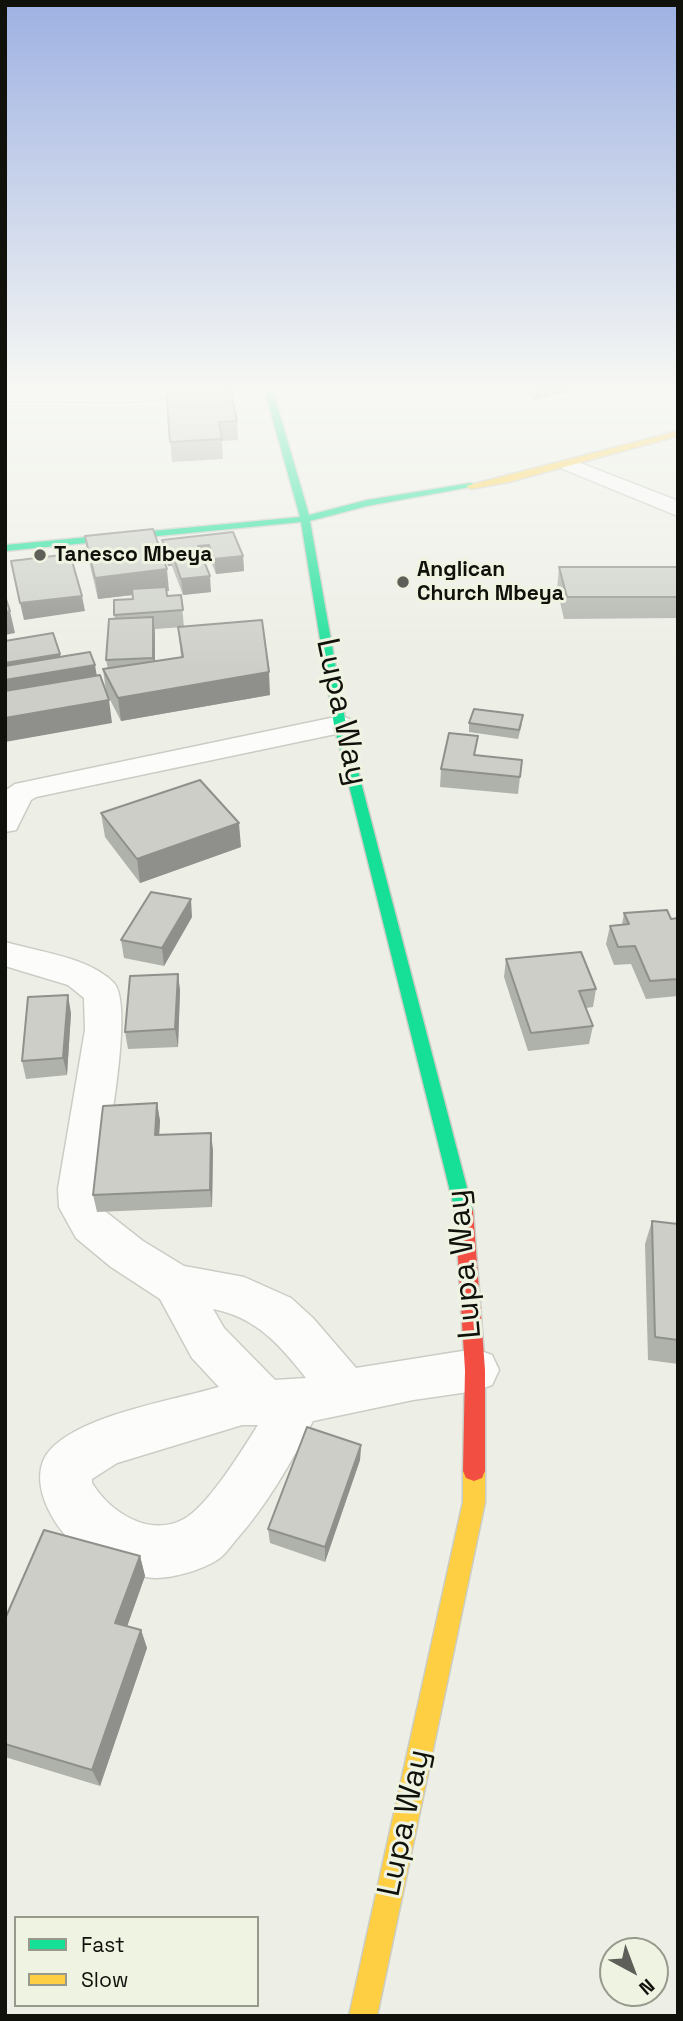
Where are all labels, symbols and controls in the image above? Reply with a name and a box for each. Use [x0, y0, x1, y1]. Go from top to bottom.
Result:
place label: Tanesco Mbeya [54, 542, 212, 568]
marker: Tanesco Mbeya [32, 547, 48, 563]
place label: Anglican Church Mbeya [417, 557, 564, 607]
marker: Anglican Church Mbeya [395, 574, 411, 590]
street label: Lupa Way [307, 635, 375, 789]
street label: Lupa Way [439, 1188, 491, 1340]
street label: Lupa Way [371, 1746, 439, 1900]
legend [14, 1916, 259, 2007]
text: Fast [81, 1931, 125, 1958]
north arrow [599, 1937, 669, 2007]
text: Slow [81, 1966, 129, 1993]
text: N [634, 1973, 660, 2000]

